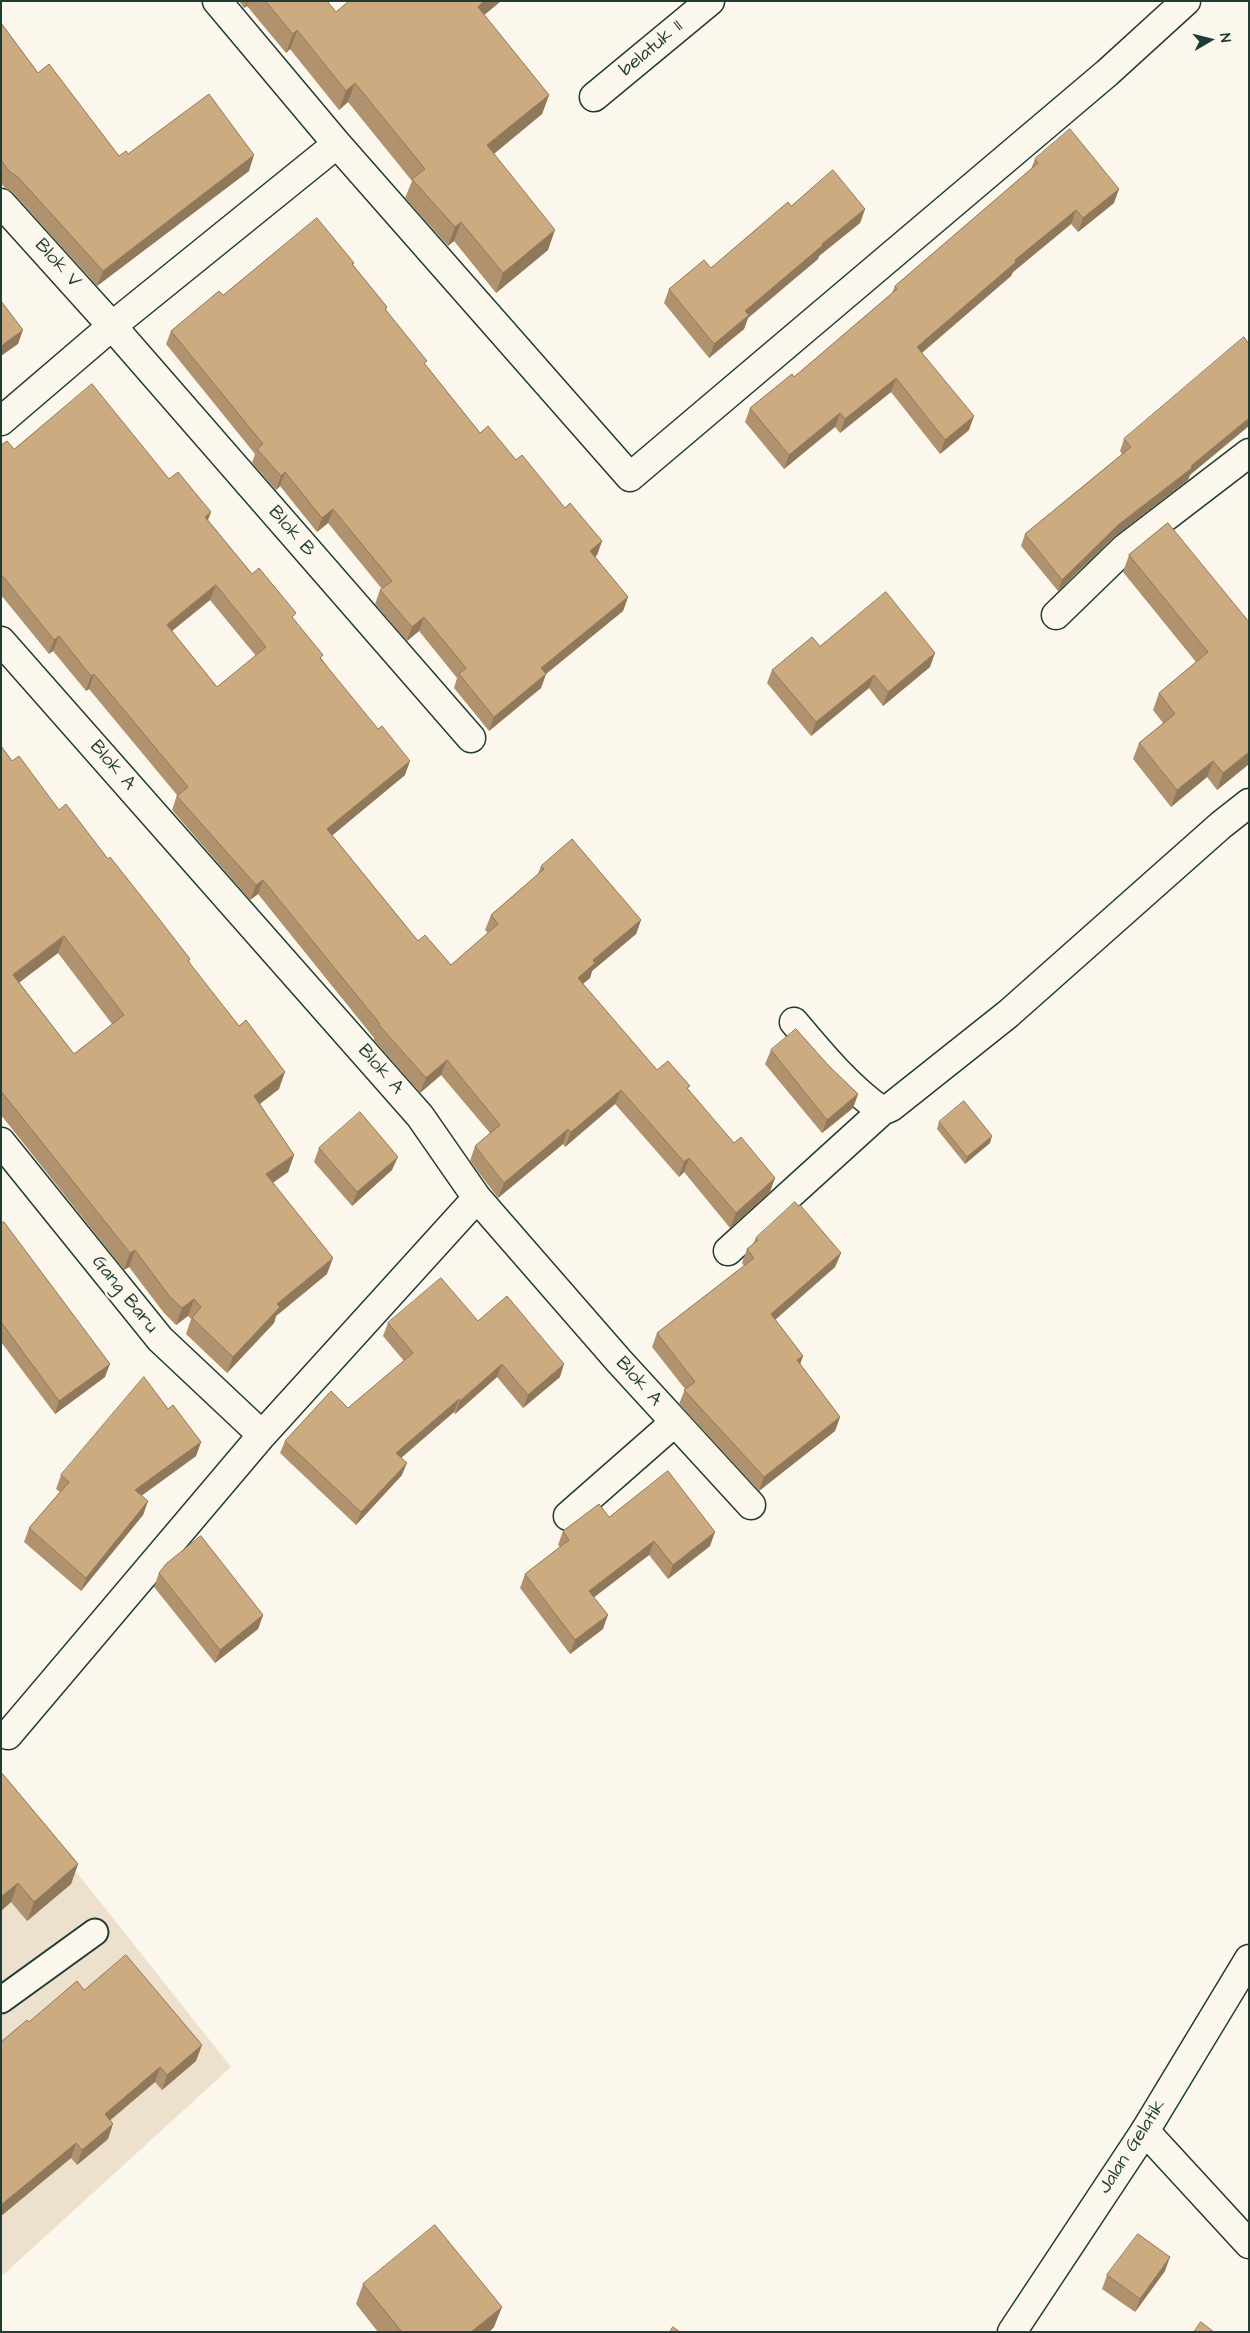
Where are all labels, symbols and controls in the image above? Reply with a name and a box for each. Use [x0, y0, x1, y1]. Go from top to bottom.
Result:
north arrow [1185, 15, 1235, 65]
street label: belatuk 11 [616, 16, 688, 82]
text: N [1214, 32, 1235, 44]
street label: Blok V [29, 235, 85, 293]
street label: Blok B [263, 502, 319, 562]
street label: Blok A [84, 736, 140, 796]
street label: Blok A [352, 1040, 408, 1100]
street label: Gang Baru [86, 1252, 162, 1338]
street label: Blok A [610, 1353, 666, 1411]
street label: Jalan Gelatik [1094, 2096, 1172, 2198]

